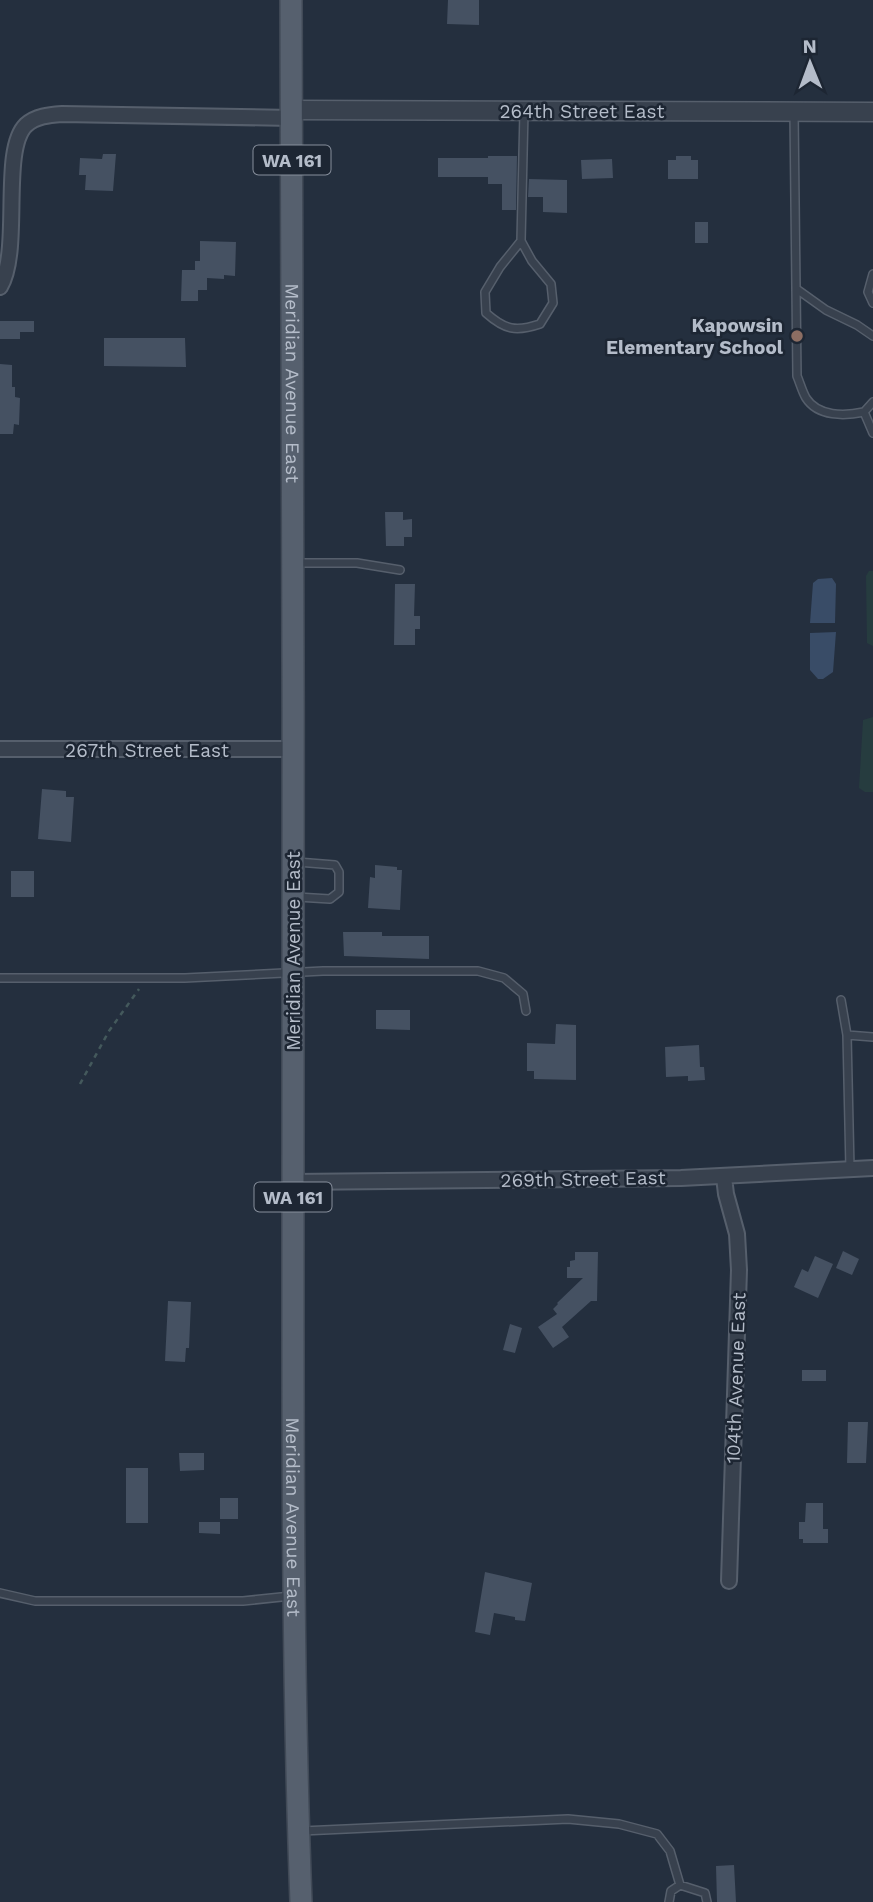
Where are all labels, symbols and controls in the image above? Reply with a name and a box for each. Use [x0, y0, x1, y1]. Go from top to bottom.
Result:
north arrow [775, 28, 845, 98]
text: N [802, 35, 817, 58]
street label: 264th Street East [500, 100, 665, 123]
road number: WA 161 [254, 146, 330, 174]
street label: Meridian Avenue East [281, 283, 305, 483]
place label: Kapowsin Elementary School [606, 314, 784, 359]
marker: Kapowsin Elementary School [789, 328, 805, 344]
street label: 267th Street East [65, 739, 229, 762]
street label: Meridian Avenue East [282, 851, 305, 1051]
street label: 269th Street East [500, 1166, 666, 1192]
road number: WA 161 [254, 1182, 332, 1212]
street label: 104th Avenue East [722, 1292, 750, 1464]
street label: Meridian Avenue East [282, 1417, 306, 1617]

